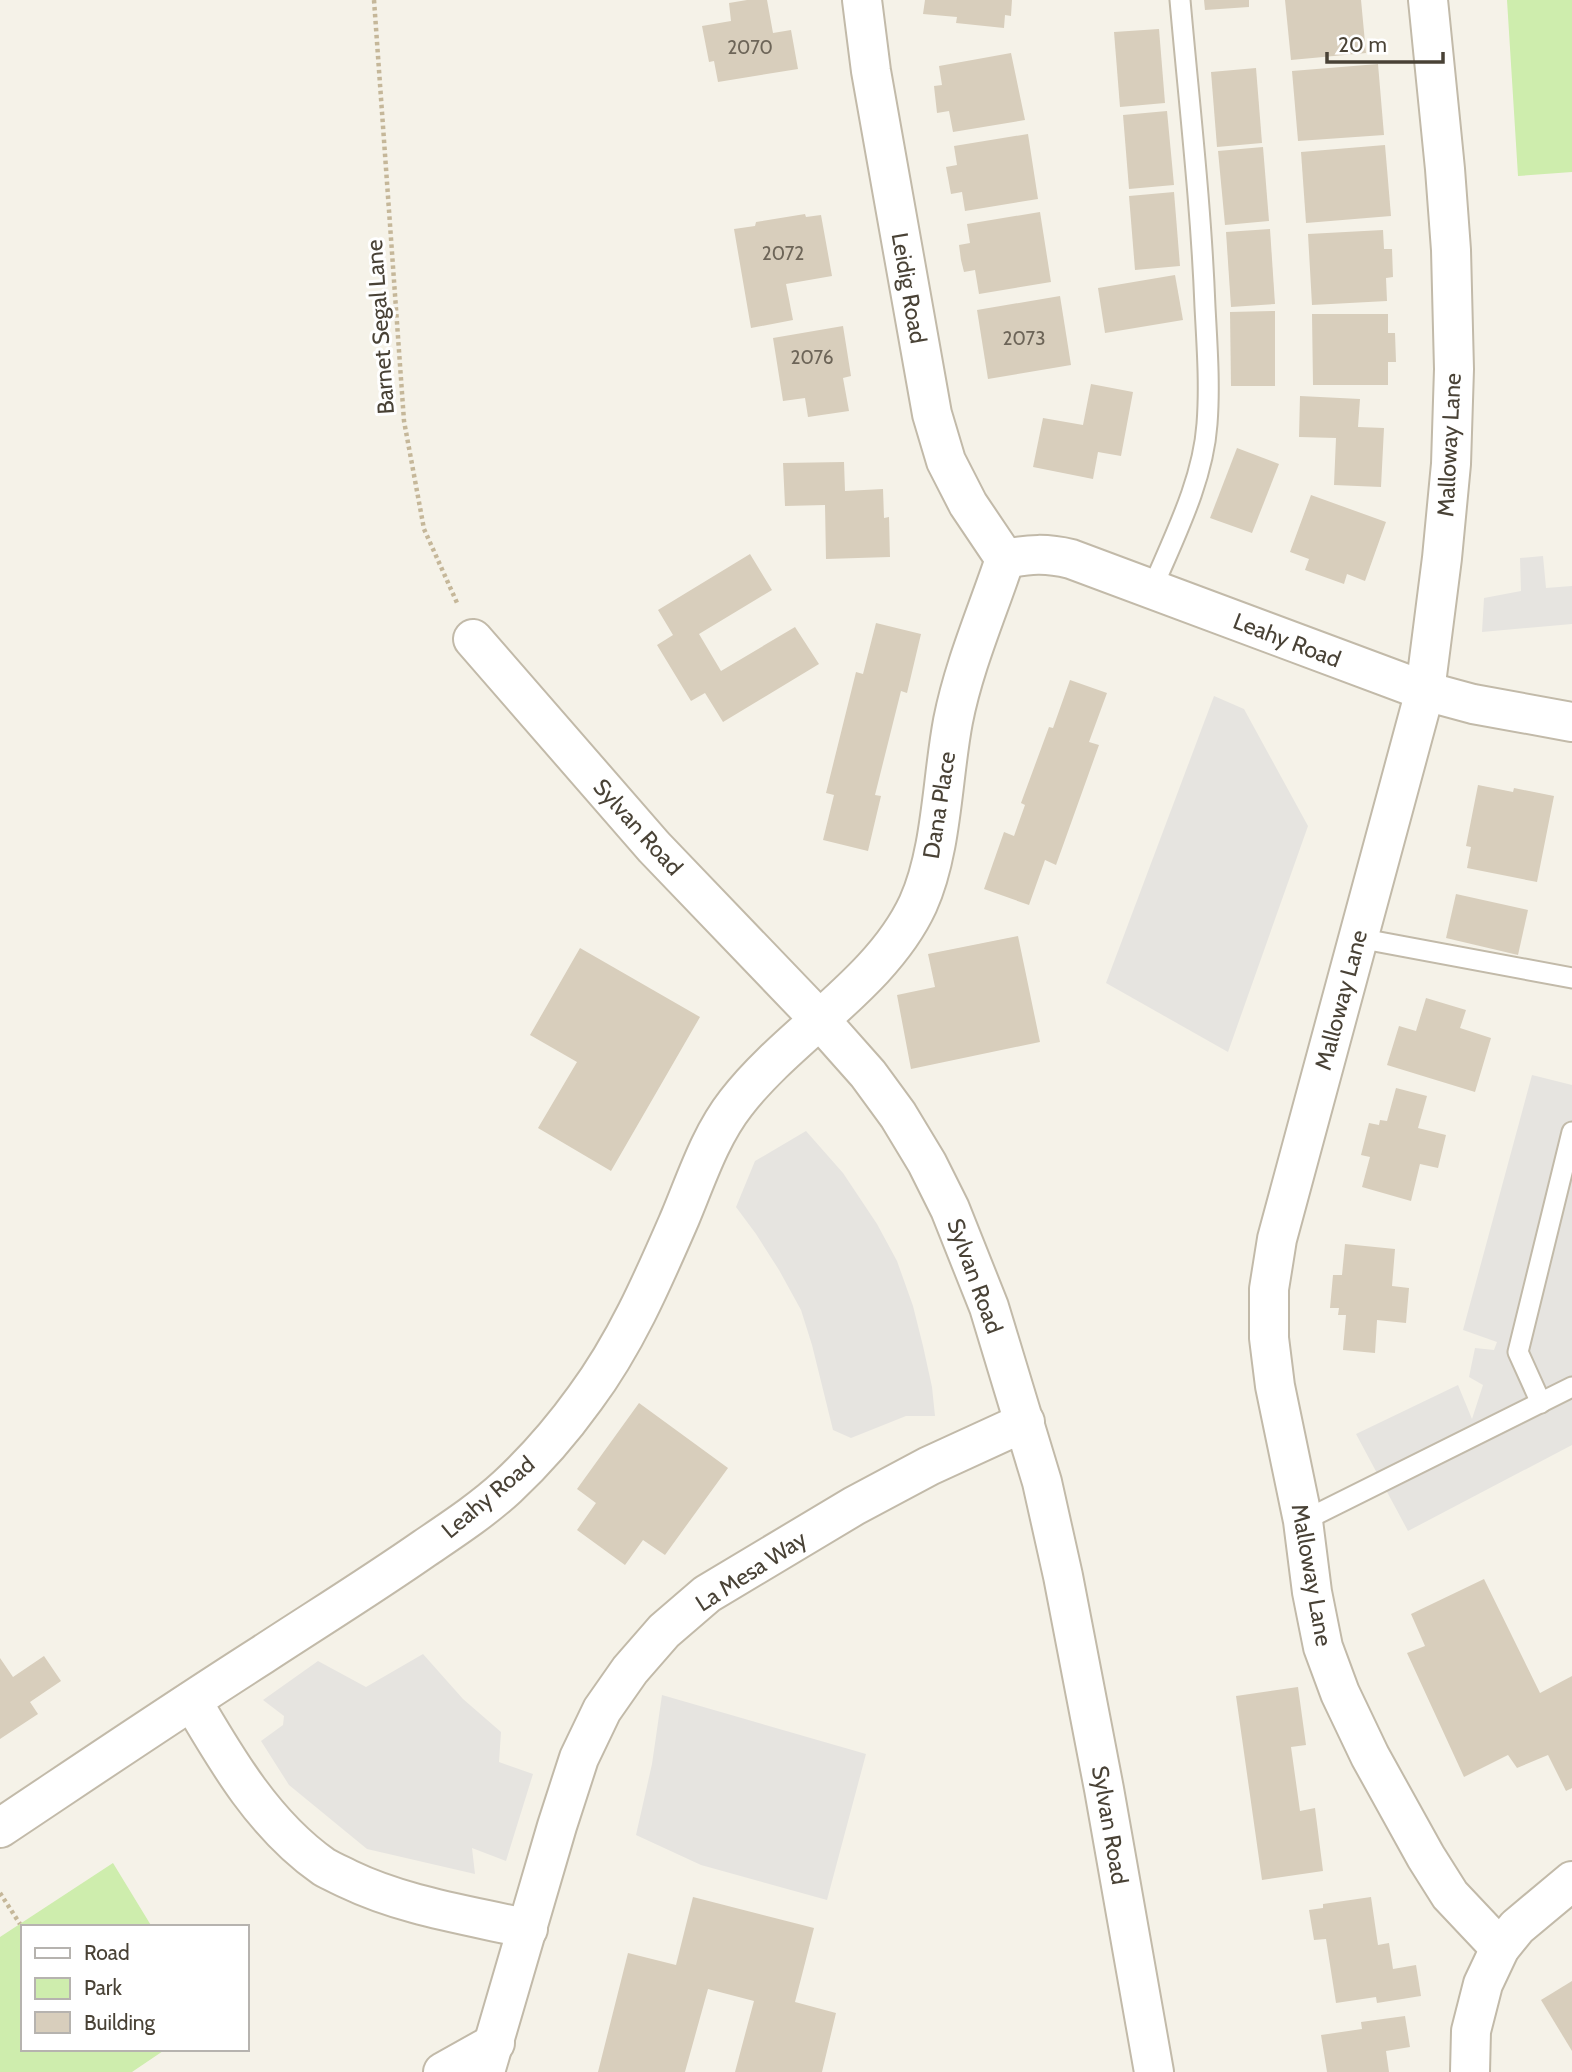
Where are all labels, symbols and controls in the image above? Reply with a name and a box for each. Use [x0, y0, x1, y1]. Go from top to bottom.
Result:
scale bar [1327, 21, 1442, 65]
text: 20 m [1338, 32, 1387, 57]
house number: 2070 [727, 36, 773, 59]
street label: Leidig Road [885, 230, 933, 346]
street label: Barnet Segal Lane [360, 238, 400, 415]
house number: 2072 [762, 242, 804, 265]
house number: 2073 [1003, 327, 1045, 350]
house number: 2076 [791, 346, 833, 369]
street label: Malloway Lane [1431, 372, 1467, 518]
street label: Leahy Road [1229, 607, 1345, 673]
street label: Dana Place [917, 749, 961, 861]
street label: Sylvan Road [587, 773, 689, 881]
street label: Malloway Lane [1309, 927, 1373, 1073]
street label: Sylvan Road [941, 1215, 1009, 1337]
street label: Leahy Road [436, 1450, 540, 1544]
street label: Malloway Lane [1286, 1502, 1338, 1649]
street label: La Mesa Way [690, 1525, 812, 1617]
street label: Sylvan Road [1086, 1763, 1134, 1887]
legend [21, 1925, 248, 2051]
text: Road [84, 1940, 130, 1965]
text: Park [84, 1975, 122, 2000]
text: Building [84, 2010, 156, 2035]

